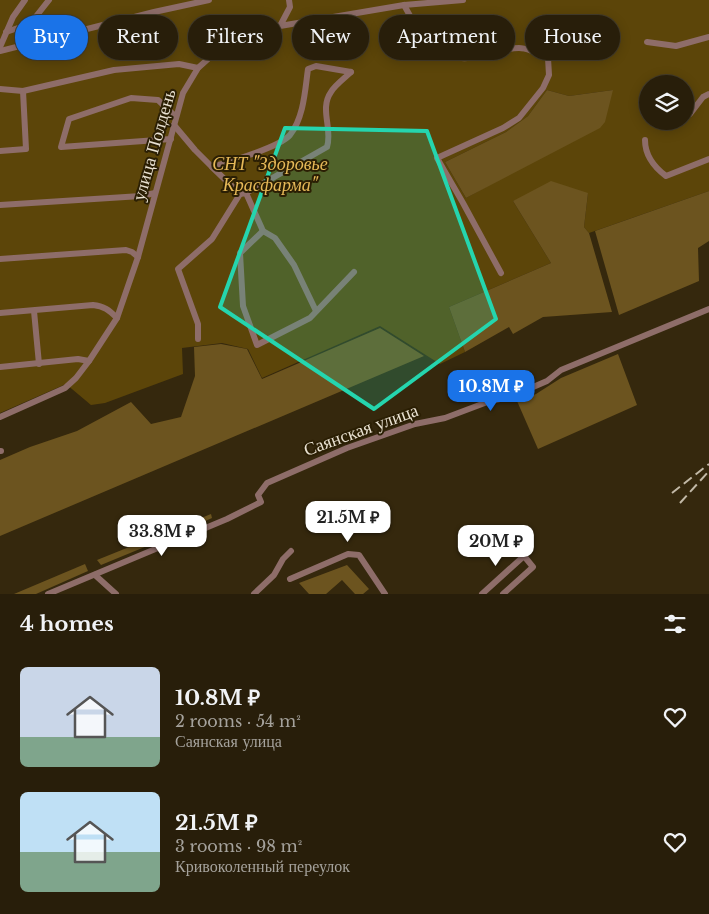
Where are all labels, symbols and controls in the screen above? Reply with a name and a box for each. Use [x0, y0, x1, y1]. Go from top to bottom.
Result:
chip: Buy [15, 15, 88, 60]
chip: Rent [98, 15, 178, 60]
chip: Filters [188, 15, 282, 60]
chip: New [292, 15, 369, 60]
chip: Apartment [379, 15, 515, 60]
chip: House [525, 15, 620, 60]
map controls [639, 75, 694, 130]
button: layers [639, 75, 694, 130]
street label: улица Полдень [128, 87, 180, 203]
park label: СНТ "Здоровье Красфарма" [212, 153, 328, 196]
pin: 10.8M ₽ [445, 370, 537, 412]
text: 10.8M ₽ [459, 376, 523, 396]
street label: Саянская улица [301, 399, 421, 461]
pin: 21.5M ₽ [302, 500, 394, 543]
text: 21.5M ₽ [317, 507, 379, 527]
pin: 33.8M ₽ [116, 514, 208, 557]
text: 33.8M ₽ [129, 521, 195, 541]
pin: 20M ₽ [461, 524, 531, 567]
text: 20M ₽ [469, 531, 523, 551]
icon: filters [661, 610, 689, 638]
text: 4 homes [20, 611, 114, 637]
text: 10.8M ₽ [175, 685, 260, 711]
icon: home [60, 687, 120, 747]
icon: heart [661, 703, 689, 731]
text: 2 rooms · 54 m² [175, 711, 301, 731]
text: Саянская улица [175, 731, 282, 751]
text: 21.5M ₽ [175, 810, 258, 836]
icon: home [60, 812, 120, 872]
icon: heart [661, 828, 689, 856]
text: 3 rooms · 98 m² [175, 836, 302, 856]
text: Кривоколенный переулок [175, 856, 350, 876]

